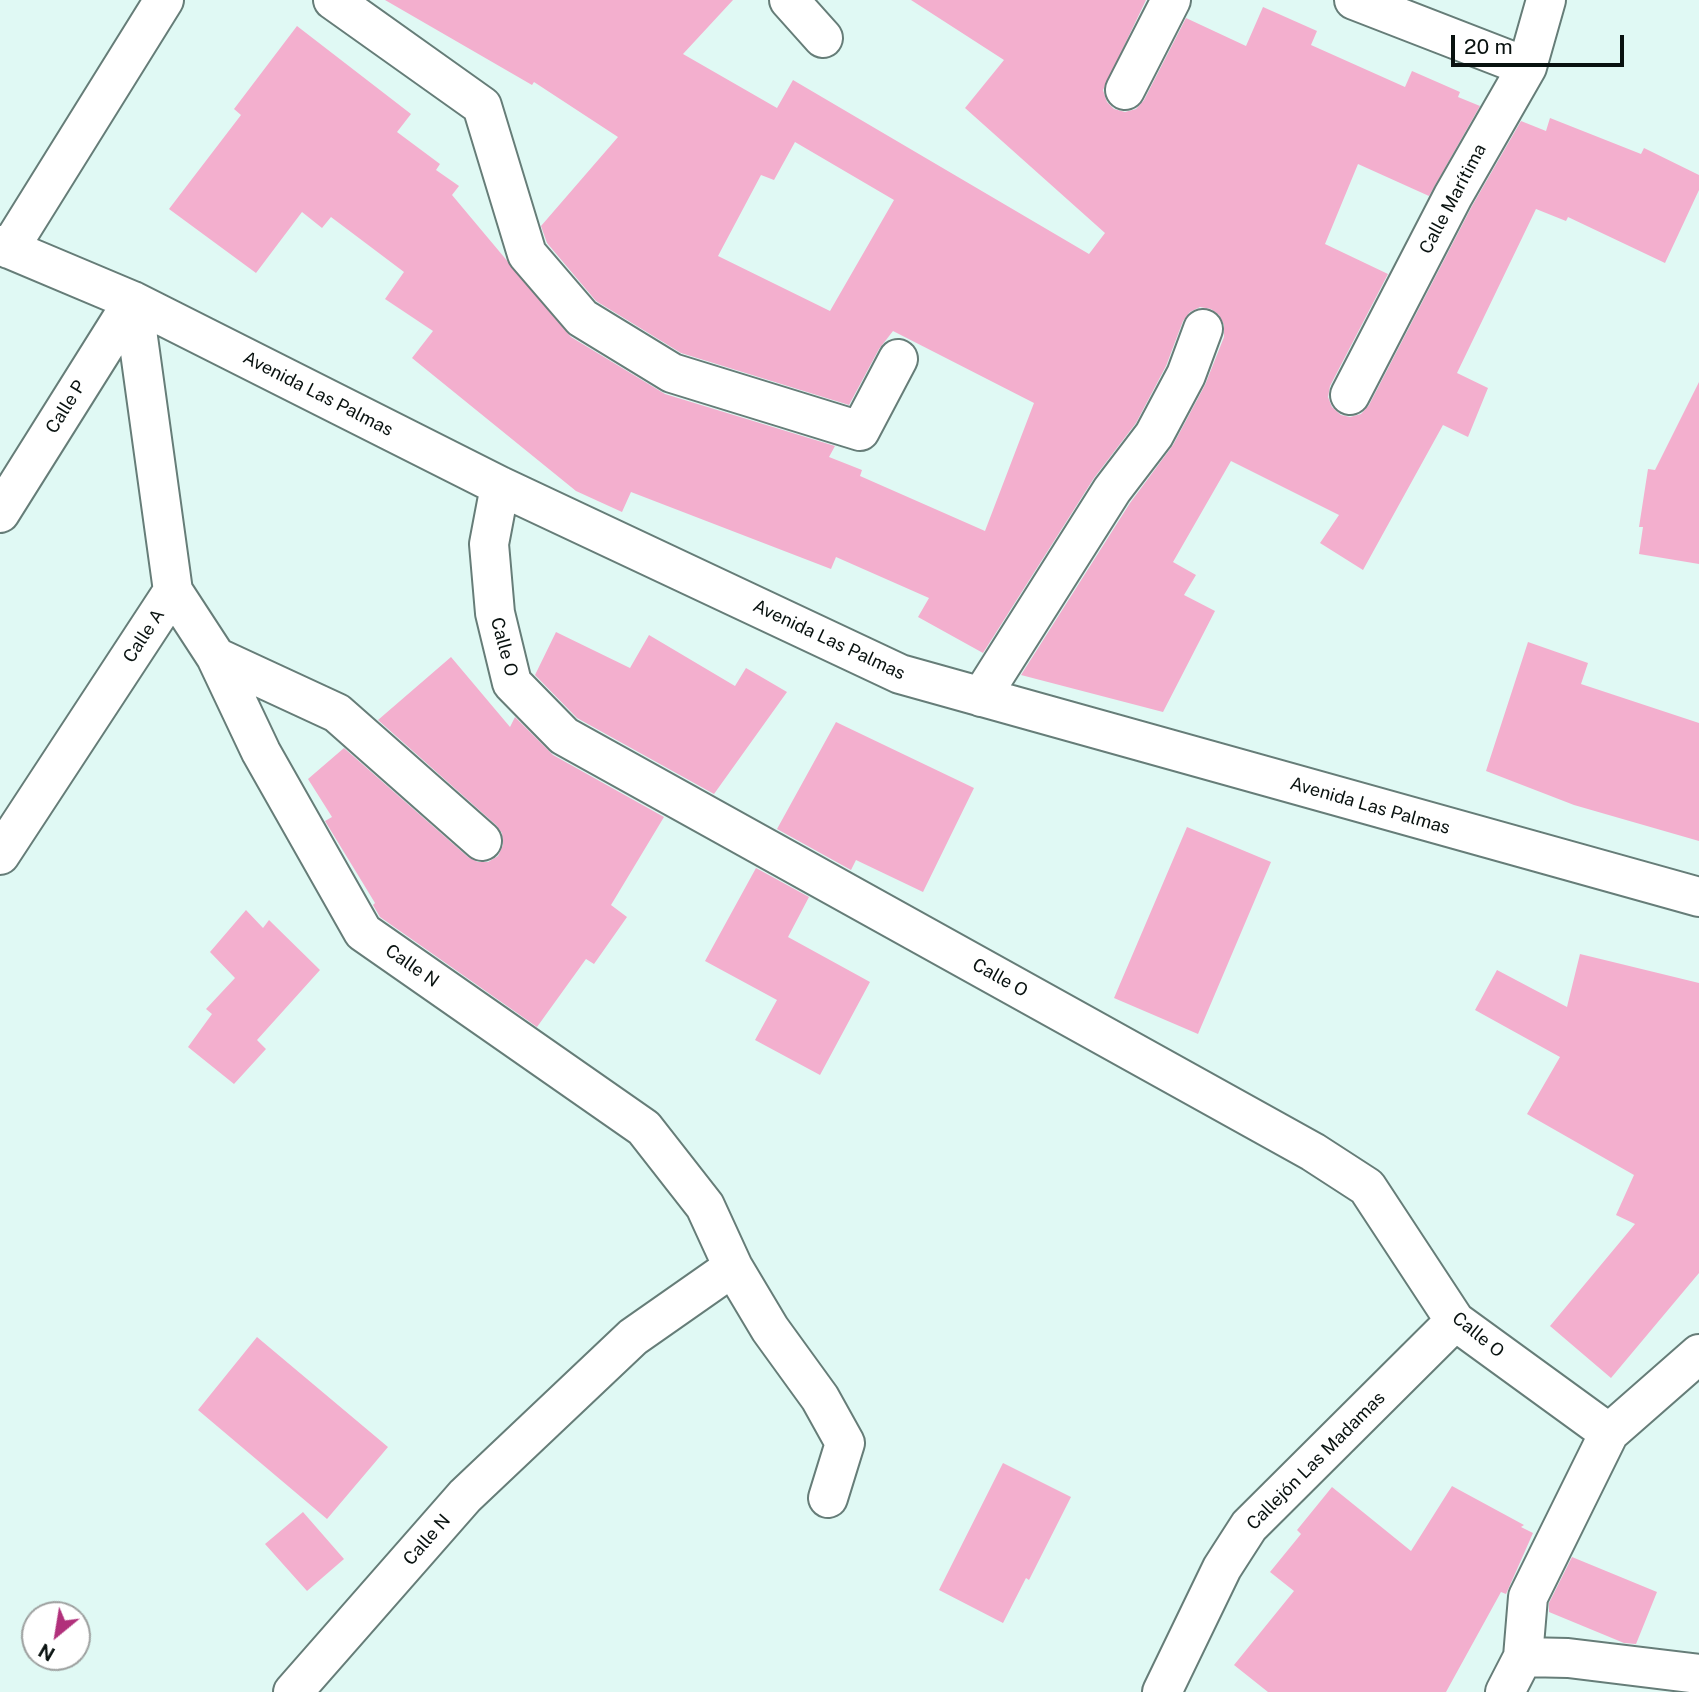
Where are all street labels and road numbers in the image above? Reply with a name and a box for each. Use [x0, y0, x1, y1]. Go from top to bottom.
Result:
street label: Calle Marítima [1415, 140, 1491, 258]
street label: Avenida Las Palmas [239, 347, 397, 441]
street label: Calle P [41, 376, 91, 438]
street label: Avenida Las Palmas [750, 595, 908, 685]
street label: Calle A [119, 605, 169, 667]
street label: Calle O [486, 615, 522, 679]
street label: Avenida Las Palmas [1288, 773, 1452, 839]
street label: Calle N [381, 940, 443, 992]
street label: Calle O [968, 954, 1032, 1002]
street label: Calle O [1448, 1308, 1508, 1362]
street label: Callejón Las Madamas [1242, 1387, 1390, 1535]
street label: Calle N [399, 1510, 455, 1570]

